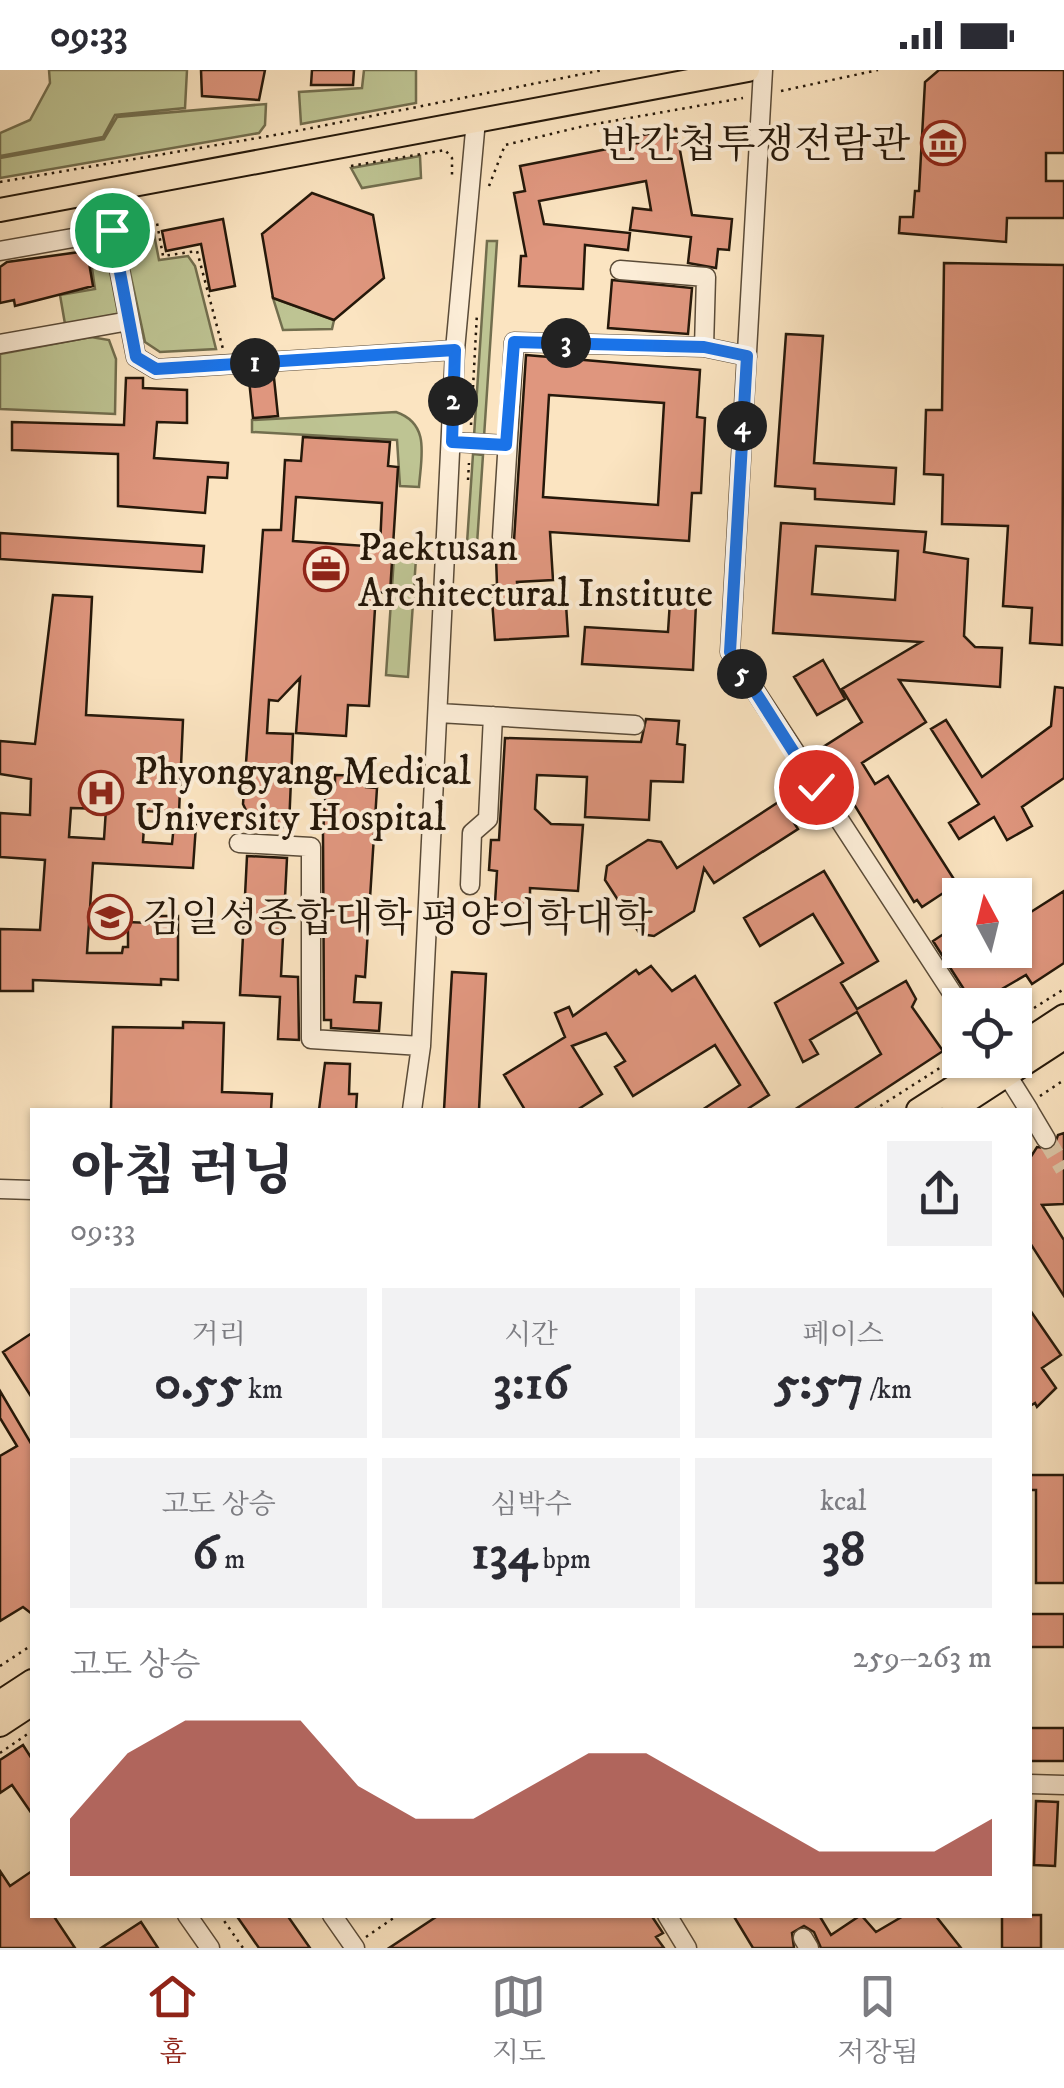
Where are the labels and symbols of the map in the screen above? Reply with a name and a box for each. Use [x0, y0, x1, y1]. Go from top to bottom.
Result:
museum icon: 반간첩투쟁전람관 [920, 120, 966, 166]
place label: 반간첩투쟁전람관 [601, 121, 910, 171]
pin [70, 188, 155, 273]
pin: 3 [541, 318, 591, 368]
pin: 1 [230, 338, 280, 388]
pin: 2 [428, 376, 478, 426]
pin: 4 [717, 401, 767, 451]
place label: Paektusan Architectural Institute [358, 524, 713, 620]
office icon: Paektusan Architectural Institute [303, 546, 349, 592]
pin: 5 [717, 649, 767, 699]
pin [774, 745, 859, 830]
place label: Phyongyang Medical University Hospital [134, 748, 471, 844]
hospital icon: Phyongyang Medical University Hospital [78, 770, 124, 816]
north arrow [942, 878, 1032, 968]
school or university icon: 김일성종합대학 평양의학대학 [87, 894, 133, 940]
place label: 김일성종합대학 평양의학대학 [142, 895, 653, 945]

